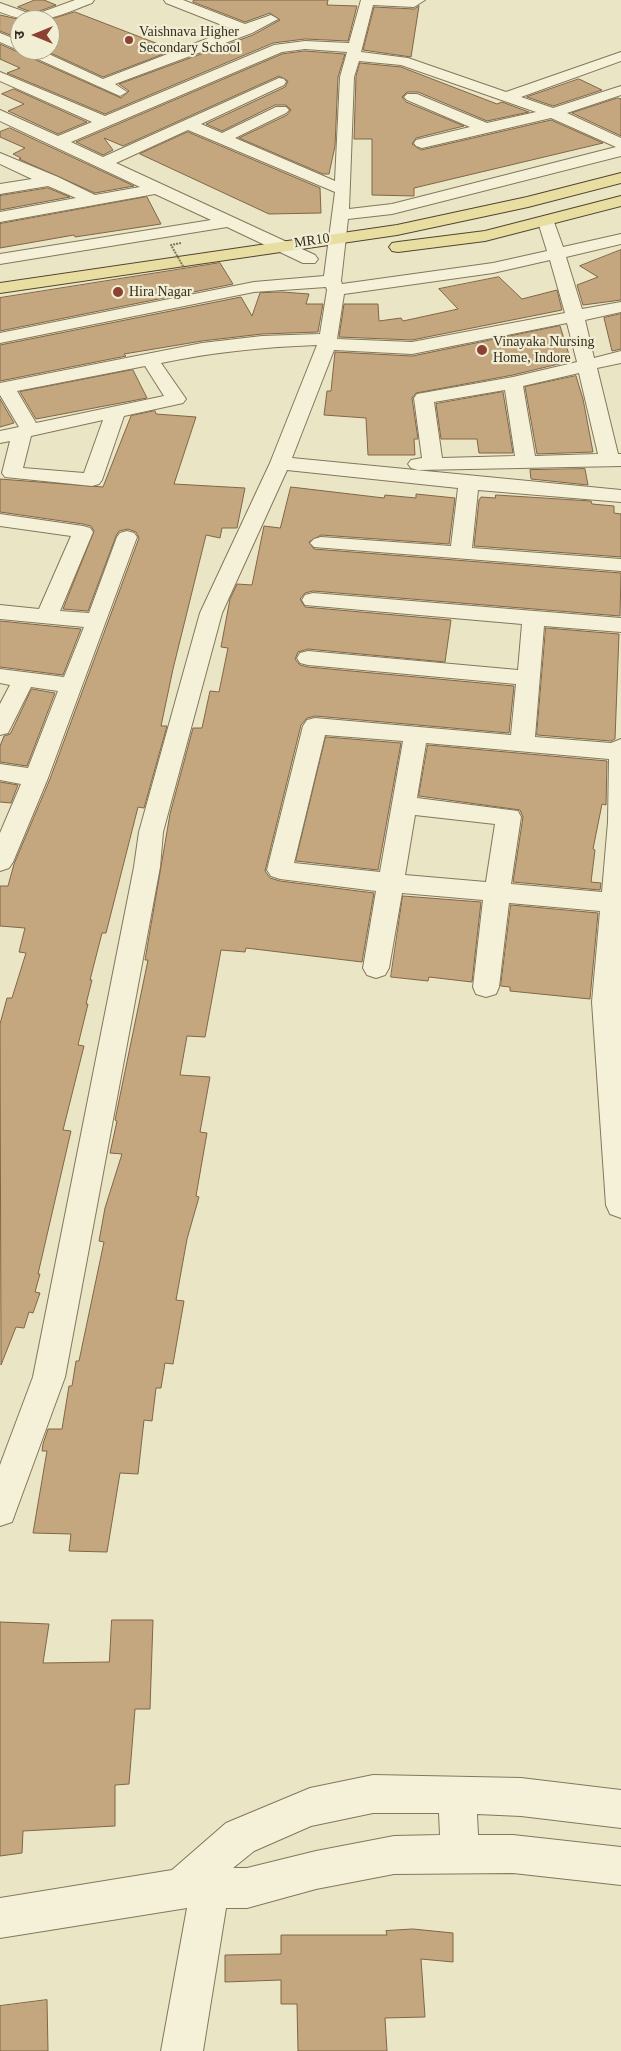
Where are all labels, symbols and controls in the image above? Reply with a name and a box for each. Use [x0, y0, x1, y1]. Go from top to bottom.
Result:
north arrow [10, 10, 60, 60]
place label: Vaishnava Higher Secondary School [139, 24, 255, 56]
text: उ [11, 31, 30, 39]
marker: Vaishnava Higher Secondary School [123, 34, 135, 46]
street label: MR10 [293, 230, 331, 252]
place label: Hira Nagar [129, 284, 201, 300]
marker: Hira Nagar [111, 285, 125, 299]
place label: Vinayaka Nursing Home, Indore [493, 334, 608, 367]
marker: Vinayaka Nursing Home, Indore [475, 343, 489, 357]

